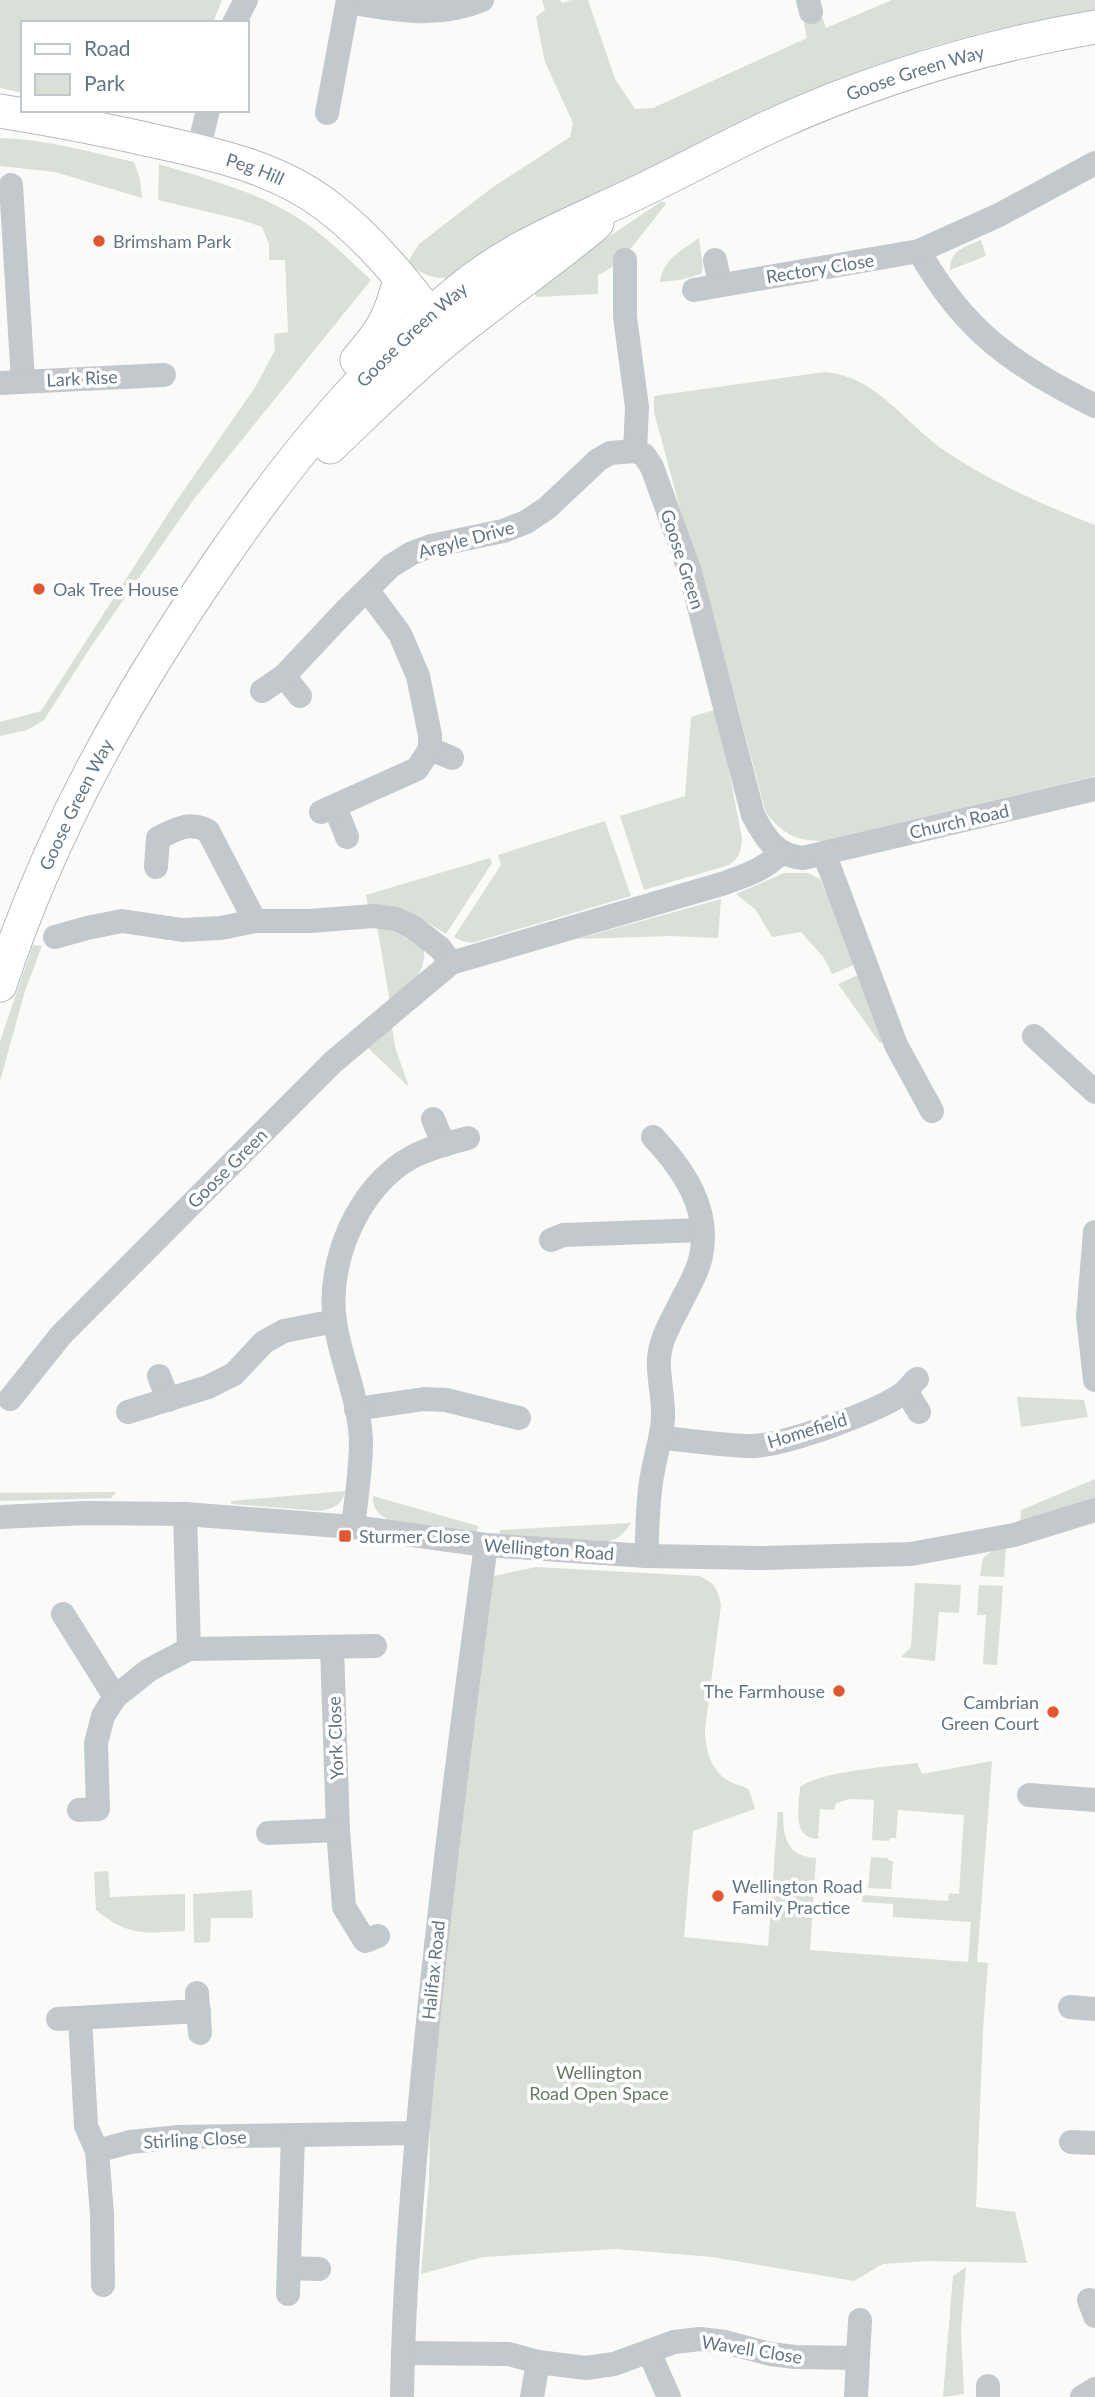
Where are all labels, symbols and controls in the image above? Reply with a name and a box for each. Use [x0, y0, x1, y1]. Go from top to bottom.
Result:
legend [21, 21, 248, 112]
text: Road [84, 35, 131, 60]
street label: Goose Green Way [843, 40, 987, 105]
text: Park [84, 70, 125, 95]
street label: Peg Hill [224, 148, 288, 189]
place label: Brimsham Park [113, 230, 232, 252]
marker: Brimsham Park [91, 233, 107, 249]
street label: Rectory Close [764, 249, 876, 287]
street label: Goose Green Way [351, 277, 472, 391]
street label: Lark Rise [46, 365, 118, 391]
street label: Goose Green [657, 506, 709, 612]
street label: Argyle Drive [416, 516, 516, 562]
place label: Oak Tree House [53, 578, 179, 600]
marker: Oak Tree House [31, 581, 47, 597]
street label: Goose Green Way [34, 734, 118, 873]
street label: Church Road [907, 799, 1011, 843]
street label: Goose Green [183, 1124, 271, 1212]
street label: Homefield [765, 1407, 849, 1453]
place label: Sturmer Close [359, 1525, 470, 1547]
marker: Sturmer Close [337, 1528, 353, 1544]
street label: Wellington Road [483, 1533, 615, 1565]
place label: The Farmhouse [704, 1680, 825, 1702]
marker: The Farmhouse [831, 1683, 847, 1699]
place label: Cambrian Green Court [941, 1691, 1040, 1734]
street label: York Close [323, 1696, 347, 1780]
marker: Cambrian Green Court [1045, 1704, 1061, 1720]
place label: Wellington Road Family Practice [732, 1875, 863, 1918]
marker: Wellington Road Family Practice [710, 1888, 726, 1904]
street label: Halifax Road [417, 1919, 449, 2021]
park label: Wellington Road Open Space [529, 2061, 669, 2104]
street label: Stirling Close [143, 2125, 247, 2153]
street label: Wavell Close [700, 2330, 804, 2368]

